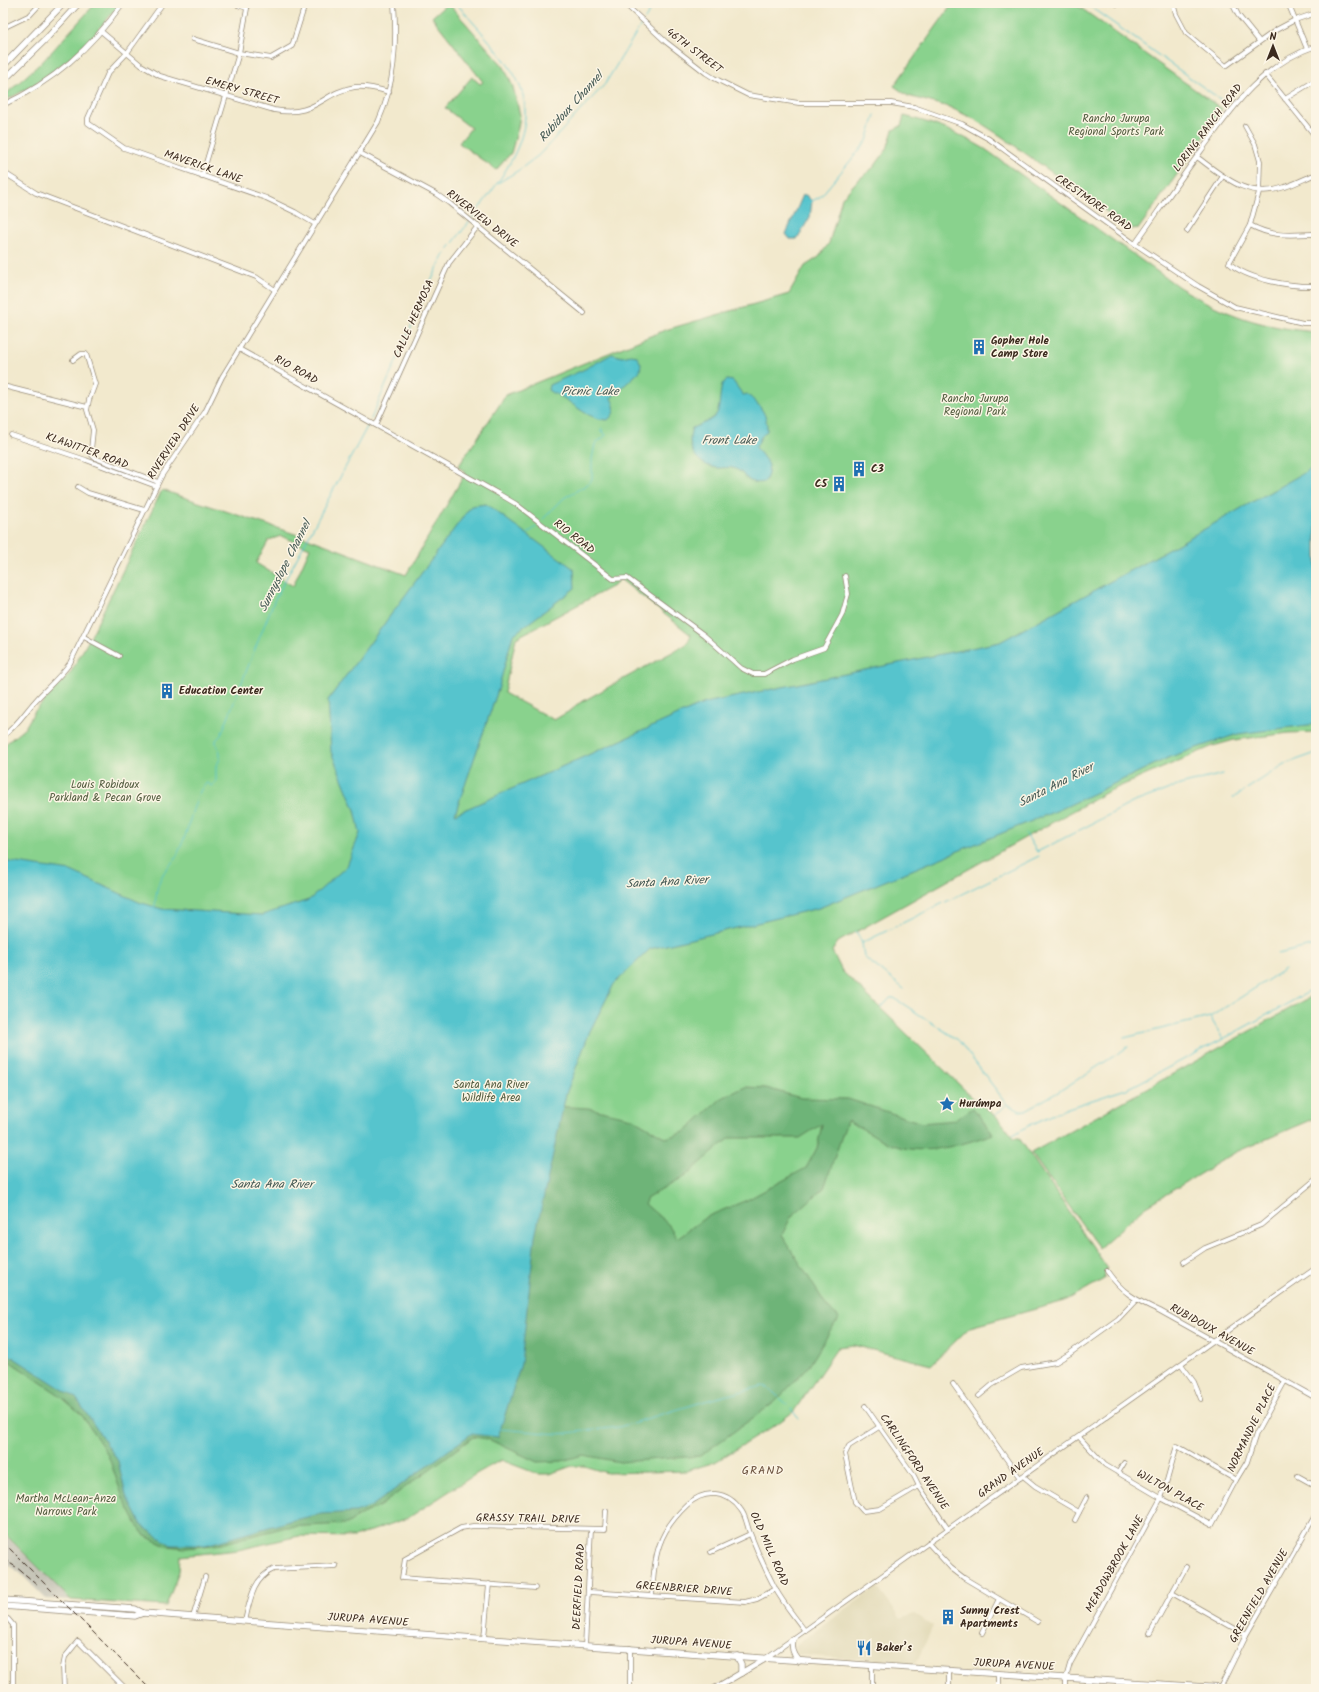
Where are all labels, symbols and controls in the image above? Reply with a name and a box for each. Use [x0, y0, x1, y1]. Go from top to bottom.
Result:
street label: 46TH STREET [662, 24, 727, 79]
north arrow [1253, 26, 1293, 66]
text: N [1270, 28, 1277, 46]
water label: Rubidoux Channel [534, 66, 609, 147]
street label: EMERY STREET [203, 72, 282, 110]
street label: LORING RANCH ROAD [1169, 80, 1247, 176]
park label: Rancho Jurupa Regional Sports Park [1068, 110, 1165, 141]
street label: MAVERICK LANE [162, 145, 245, 189]
street label: CRESTMORE ROAD [1051, 170, 1135, 236]
street label: RIVERVIEW DRIVE [442, 185, 522, 253]
street label: CALLE HERMOSA [389, 277, 439, 361]
place label: Gopher Hole Camp Store [991, 332, 1049, 363]
building icon: Gopher Hole Camp Store [970, 338, 988, 356]
street label: RIO ROAD [271, 351, 321, 389]
water label: Picnic Lake [561, 382, 620, 401]
park label: Rancho Jurupa Regional Park [941, 390, 1009, 421]
street label: RIVERVIEW DRIVE [143, 400, 205, 483]
street label: KLAWITTER ROAD [43, 428, 131, 474]
water label: Front Lake [702, 431, 758, 450]
building icon: C3 [850, 460, 868, 478]
place label: C3 [871, 460, 884, 478]
place label: C5 [815, 475, 828, 493]
building icon: C5 [830, 475, 848, 493]
water label: Sunnyslope Channel [254, 515, 317, 615]
street label: RIO ROAD [550, 515, 598, 559]
building icon: Education Center [158, 682, 176, 700]
place label: Education Center [179, 682, 264, 700]
water label: Santa Ana River [1015, 757, 1099, 812]
park label: Louis Robidoux Parkland & Pecan Grove [49, 776, 161, 807]
water label: Santa Ana River [626, 870, 711, 894]
park label: Santa Ana River Wildlife Area [453, 1076, 530, 1107]
place icon: Hurúmpa [938, 1095, 956, 1113]
place label: Hurúmpa [959, 1095, 1002, 1113]
water label: Santa Ana River [231, 1175, 316, 1194]
street label: RUBIDOUX AVENUE [1166, 1299, 1258, 1361]
street label: NORMANDIE PLACE [1223, 1380, 1281, 1475]
street label: CARLINGFORD AVENUE [875, 1410, 953, 1514]
street label: GRAND AVENUE [974, 1443, 1049, 1503]
district label: GRAND [742, 1461, 784, 1480]
street label: WILTON PLACE [1133, 1465, 1207, 1517]
park label: Martha McLean-Anza Narrows Park [16, 1490, 116, 1521]
street label: GRASSY TRAIL DRIVE [476, 1509, 581, 1529]
street label: OLD MILL ROAD [745, 1509, 793, 1589]
street label: MEADOWBROOK LANE [1081, 1512, 1149, 1616]
street label: DEERFIELD ROAD [568, 1543, 590, 1631]
street label: GREENFIELD AVENUE [1225, 1545, 1294, 1646]
street label: GREENBRIER DRIVE [635, 1577, 733, 1601]
place label: Sunny Crest Apartments [960, 1602, 1021, 1633]
street label: JURUPA AVENUE [327, 1608, 410, 1632]
building icon: Sunny Crest Apartments [939, 1608, 957, 1626]
street label: JURUPA AVENUE [650, 1631, 733, 1655]
restaurant icon: Baker’s [855, 1639, 873, 1657]
place label: Baker’s [876, 1639, 913, 1657]
street label: JURUPA AVENUE [973, 1654, 1056, 1676]

